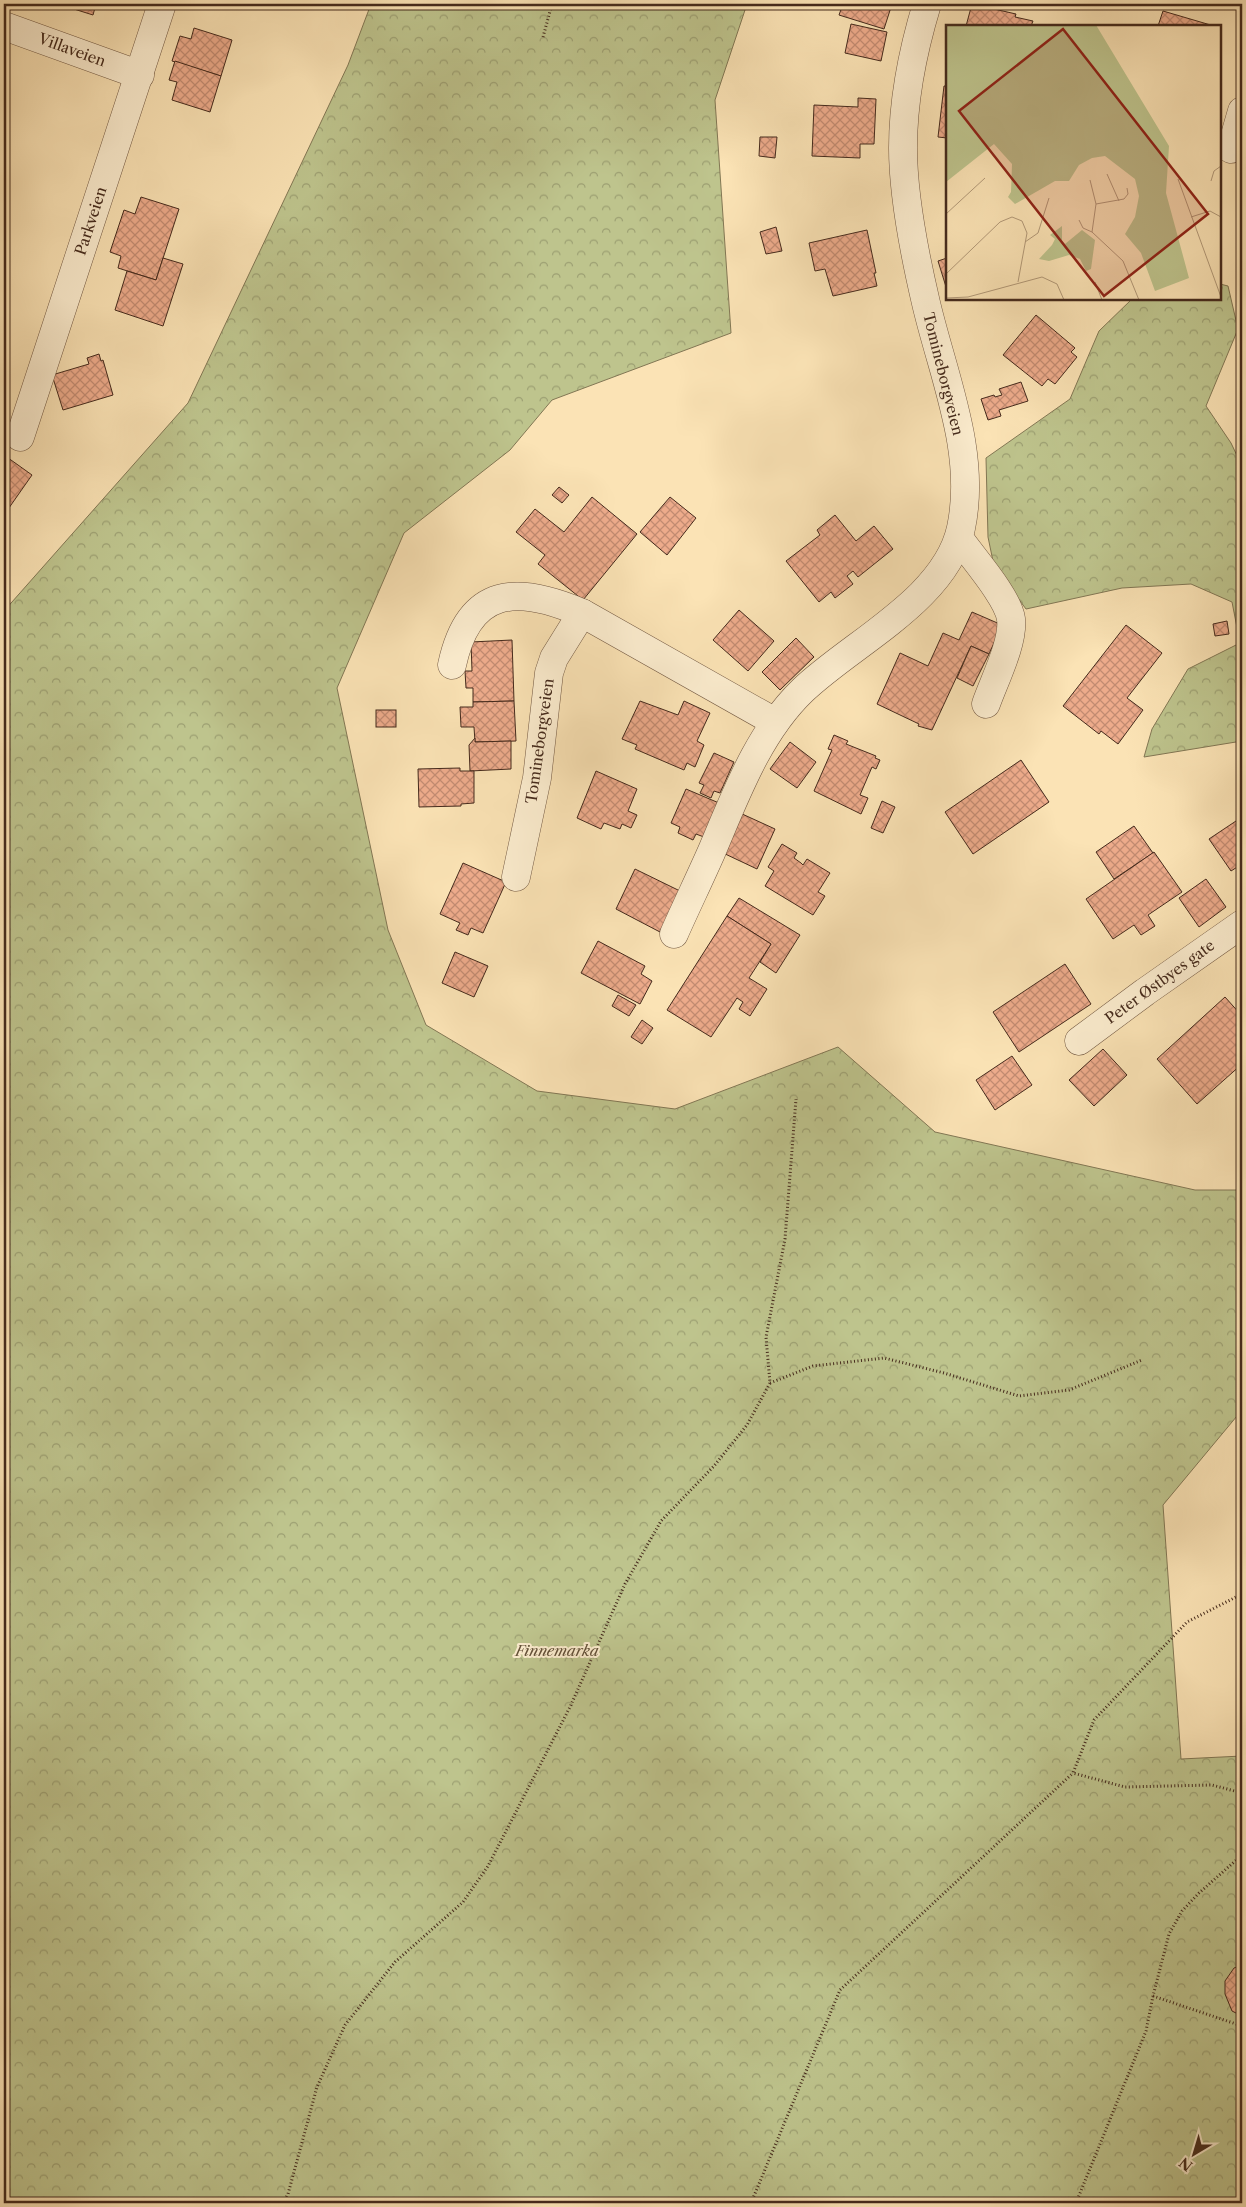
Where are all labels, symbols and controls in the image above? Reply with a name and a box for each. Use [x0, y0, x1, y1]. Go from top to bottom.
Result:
inset map [946, 25, 1221, 300]
street label: Villaveien [35, 28, 109, 71]
street label: Parkveien [71, 184, 111, 257]
street label: Tomineborgveien [919, 310, 968, 438]
street label: Tomineborgveien [521, 677, 558, 805]
street label: Peter Østbyes gate [1101, 935, 1218, 1028]
park label: Finnemarka [514, 1641, 599, 1660]
north arrow [1168, 2130, 1218, 2180]
text: N [1176, 2153, 1196, 2175]

